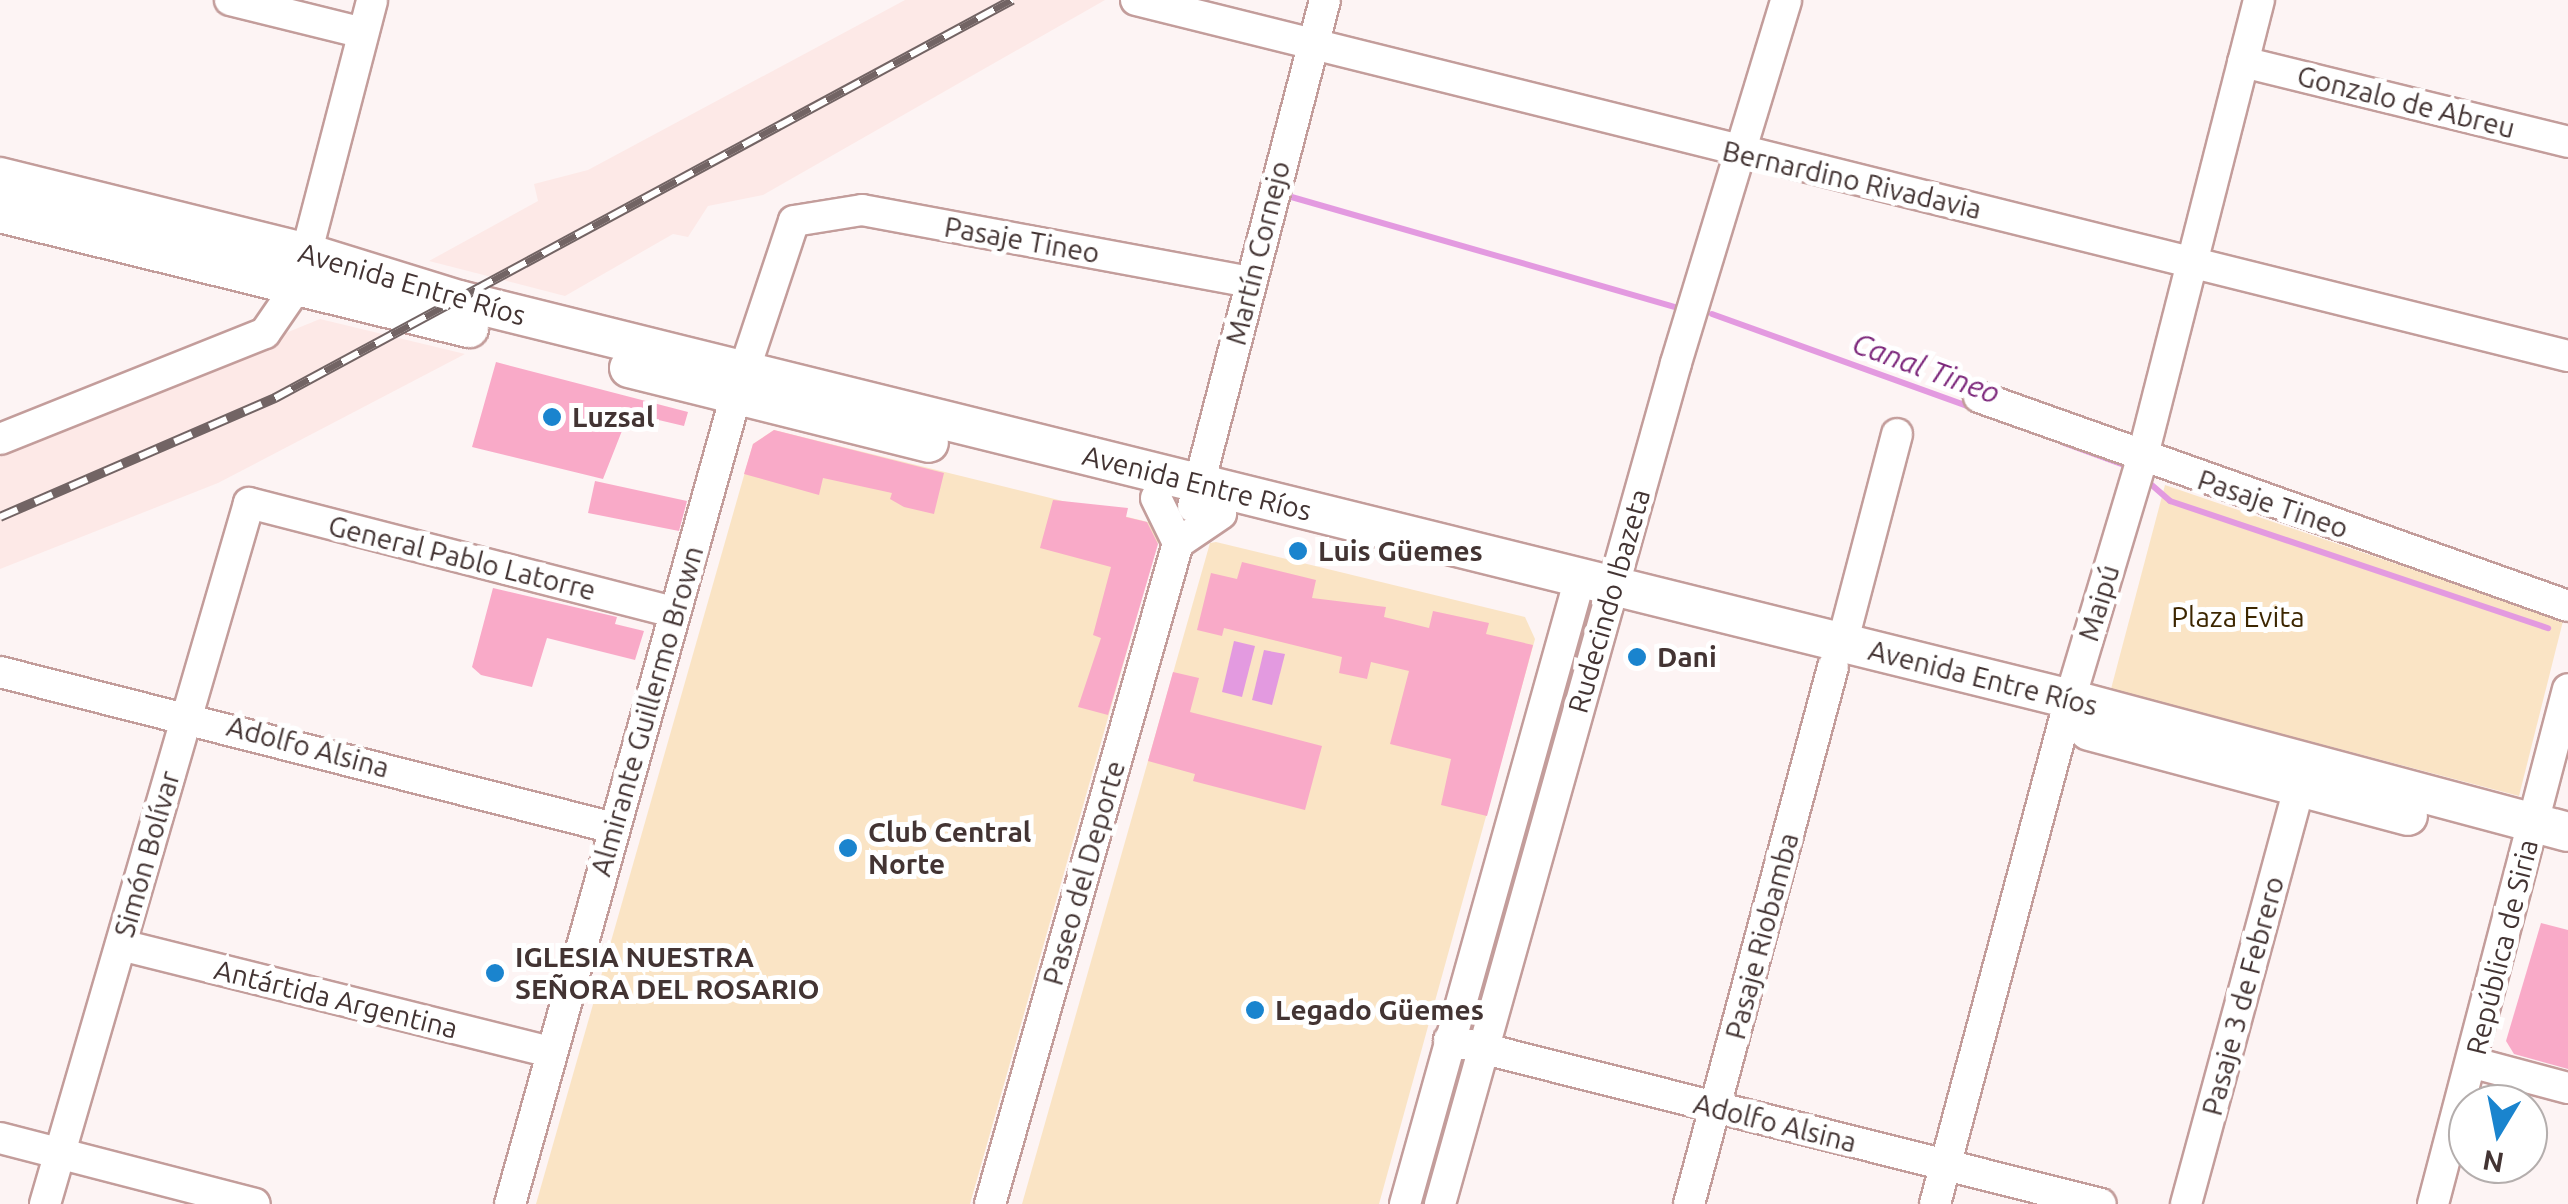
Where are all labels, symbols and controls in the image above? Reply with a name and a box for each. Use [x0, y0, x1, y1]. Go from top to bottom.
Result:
street label: Gonzalo de Abreu [2294, 59, 2518, 145]
street label: Bernardino Rivadavia [1719, 134, 1985, 226]
street label: Martín Cornejo [1219, 158, 1297, 348]
street label: Pasaje Tineo [942, 210, 1102, 270]
street label: Avenida Entre Ríos [294, 235, 530, 333]
water label: Canal Tineo [1847, 325, 2005, 411]
place label: Luzsal [572, 400, 654, 434]
marker: Luzsal [541, 406, 563, 428]
street label: Avenida Entre Ríos [1079, 438, 1315, 528]
street label: Pasaje Tineo [2193, 463, 2353, 545]
street label: Rudecindo Ibazeta [1561, 485, 1657, 717]
street label: General Pablo Latorre [325, 509, 599, 607]
place label: Luis Güemes [1318, 534, 1483, 568]
marker: Luis Güemes [1287, 540, 1309, 562]
street label: Almirante Guillermo Brown [584, 542, 710, 880]
street label: Maipú [2072, 561, 2126, 645]
park label: Plaza Evita [2171, 600, 2305, 634]
street label: Avenida Entre Ríos [1865, 633, 2101, 723]
place label: Dani [1657, 640, 1717, 674]
marker: Dani [1626, 646, 1648, 668]
street label: Adolfo Alsina [223, 709, 393, 785]
street label: Paseo del Deporte [1036, 757, 1132, 989]
street label: Simón Bolívar [107, 767, 187, 941]
place label: Club Central Norte [868, 815, 1031, 881]
street label: Pasaje Riobamba [1718, 829, 1806, 1043]
street label: República de Siria [2459, 836, 2545, 1058]
marker: Club Central Norte [837, 837, 859, 859]
street label: Pasaje 3 de Febrero [2195, 873, 2291, 1119]
place label: IGLESIA NUESTRA SEÑORA DEL ROSARIO [515, 940, 820, 1006]
street label: Antártida Argentina [211, 953, 461, 1045]
marker: IGLESIA NUESTRA SEÑORA DEL ROSARIO [484, 962, 506, 984]
place label: Legado Güemes [1275, 993, 1484, 1027]
marker: Legado Güemes [1244, 999, 1266, 1021]
north arrow [2448, 1084, 2548, 1184]
street label: Adolfo Alsina [1690, 1087, 1860, 1159]
text: N [2480, 1145, 2506, 1179]

